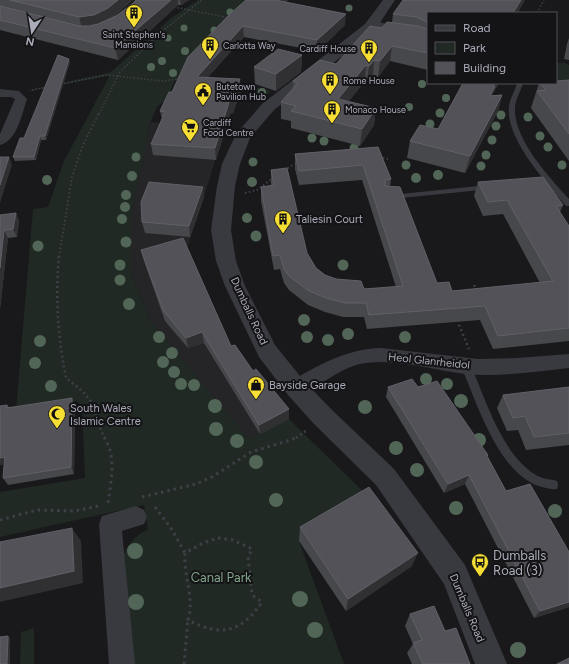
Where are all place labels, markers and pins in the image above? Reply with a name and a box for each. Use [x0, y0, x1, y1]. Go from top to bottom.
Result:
building icon: Saint Stephen's Mansions [124, 3, 144, 28]
place label: Saint Stephen's Mansions [103, 29, 165, 50]
building icon: Carlotta Way [200, 35, 220, 60]
building icon: Cardiff House [359, 38, 379, 63]
place label: Carlotta Way [223, 40, 276, 51]
place label: Cardiff House [300, 43, 356, 54]
building icon: Rome House [320, 70, 340, 95]
place label: Rome House [343, 75, 395, 86]
public building icon: Butetown Pavilion Hub [193, 81, 213, 106]
place label: Butetown Pavilion Hub [216, 81, 266, 102]
building icon: Monaco House [322, 99, 342, 124]
place label: Monaco House [345, 104, 406, 115]
supermarket icon: Cardiff Food Centre [180, 117, 200, 142]
place label: Cardiff Food Centre [203, 117, 254, 138]
building icon: Taliesin Court [273, 209, 293, 234]
place label: Taliesin Court [296, 213, 363, 226]
shop icon: Bayside Garage [246, 375, 266, 400]
place label: Bayside Garage [269, 379, 346, 392]
place label: South Wales Islamic Centre [70, 402, 141, 428]
mosque icon: South Wales Islamic Centre [47, 404, 67, 429]
place label: Dumballs Road (3) [493, 548, 546, 578]
bus stop icon: Dumballs Road (3) [470, 552, 490, 577]

